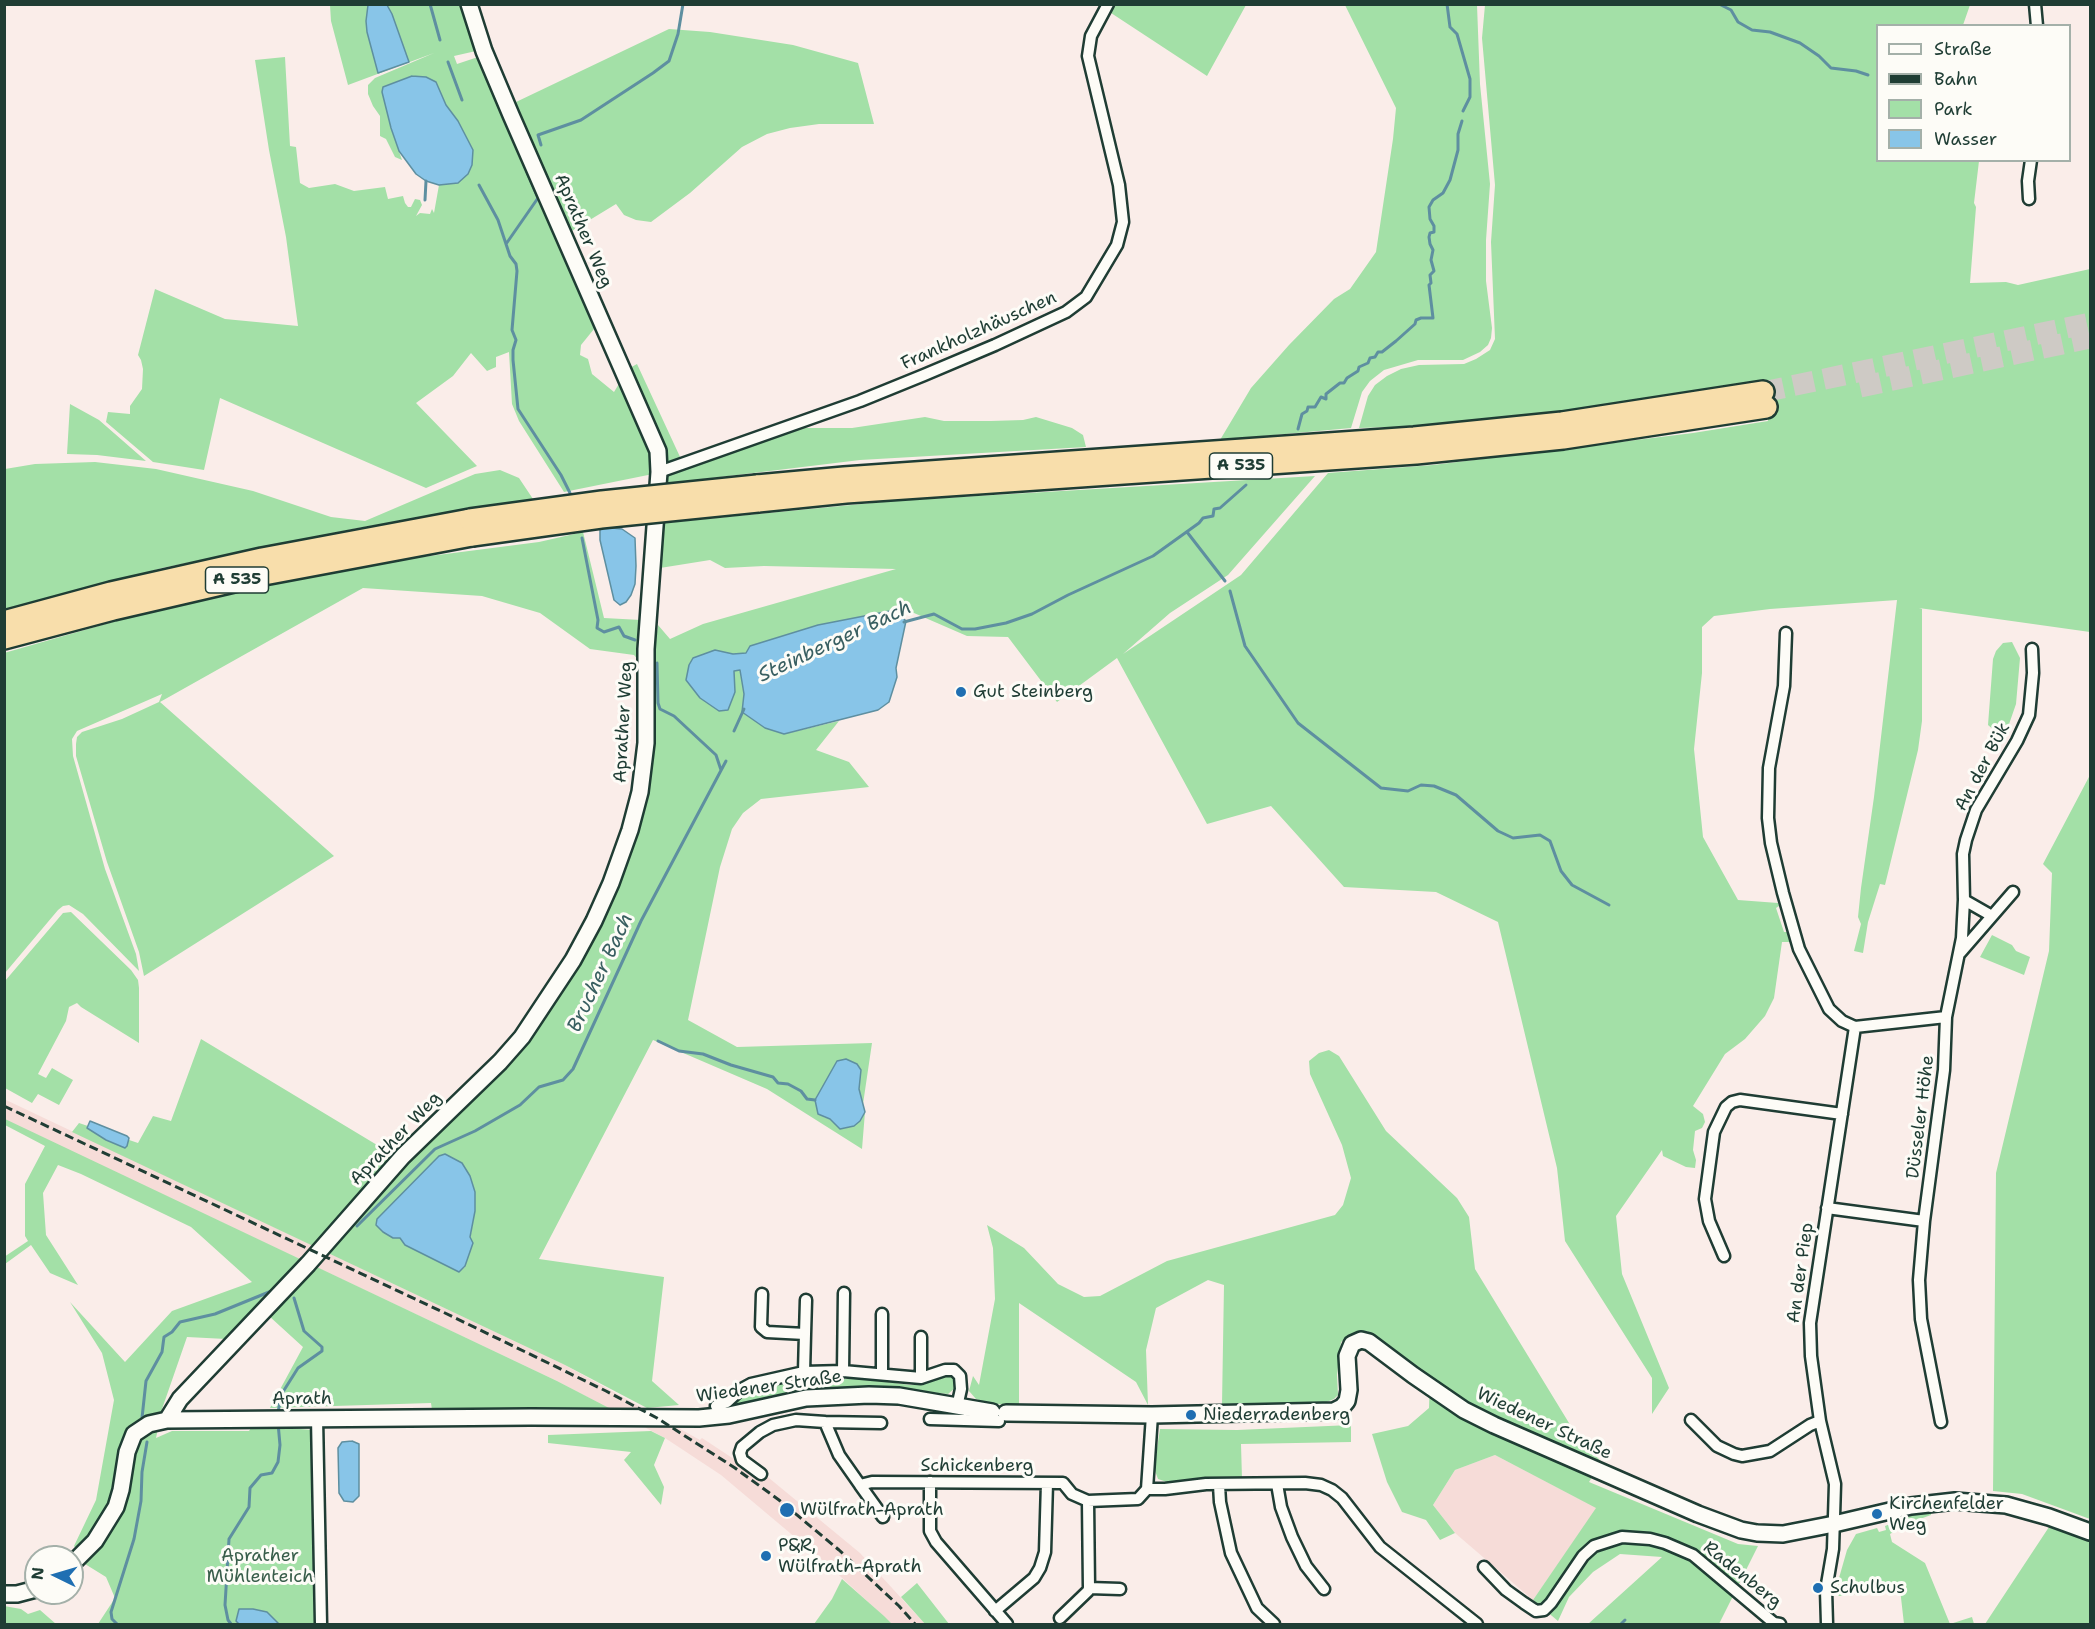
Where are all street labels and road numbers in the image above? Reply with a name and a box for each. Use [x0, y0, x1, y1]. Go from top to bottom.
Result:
street label: Aprather Weg [549, 171, 617, 291]
street label: Frankholzhäuschen [898, 287, 1060, 375]
road number: A 535 [1210, 453, 1272, 479]
road number: A 535 [206, 567, 268, 593]
street label: Aprather Weg [610, 661, 638, 783]
street label: An der Bük [1951, 719, 2015, 815]
street label: Düsseler Höhe [1903, 1054, 1939, 1180]
street label: Aprather Weg [346, 1088, 446, 1190]
street label: An der Piep [1783, 1221, 1819, 1325]
street label: Wiedener Straße [695, 1366, 843, 1408]
street label: Wiedener Straße [1473, 1383, 1615, 1465]
street label: Aprath [272, 1388, 332, 1410]
street label: Schickenberg [921, 1455, 1033, 1477]
street label: Radenberg [1698, 1537, 1786, 1613]

